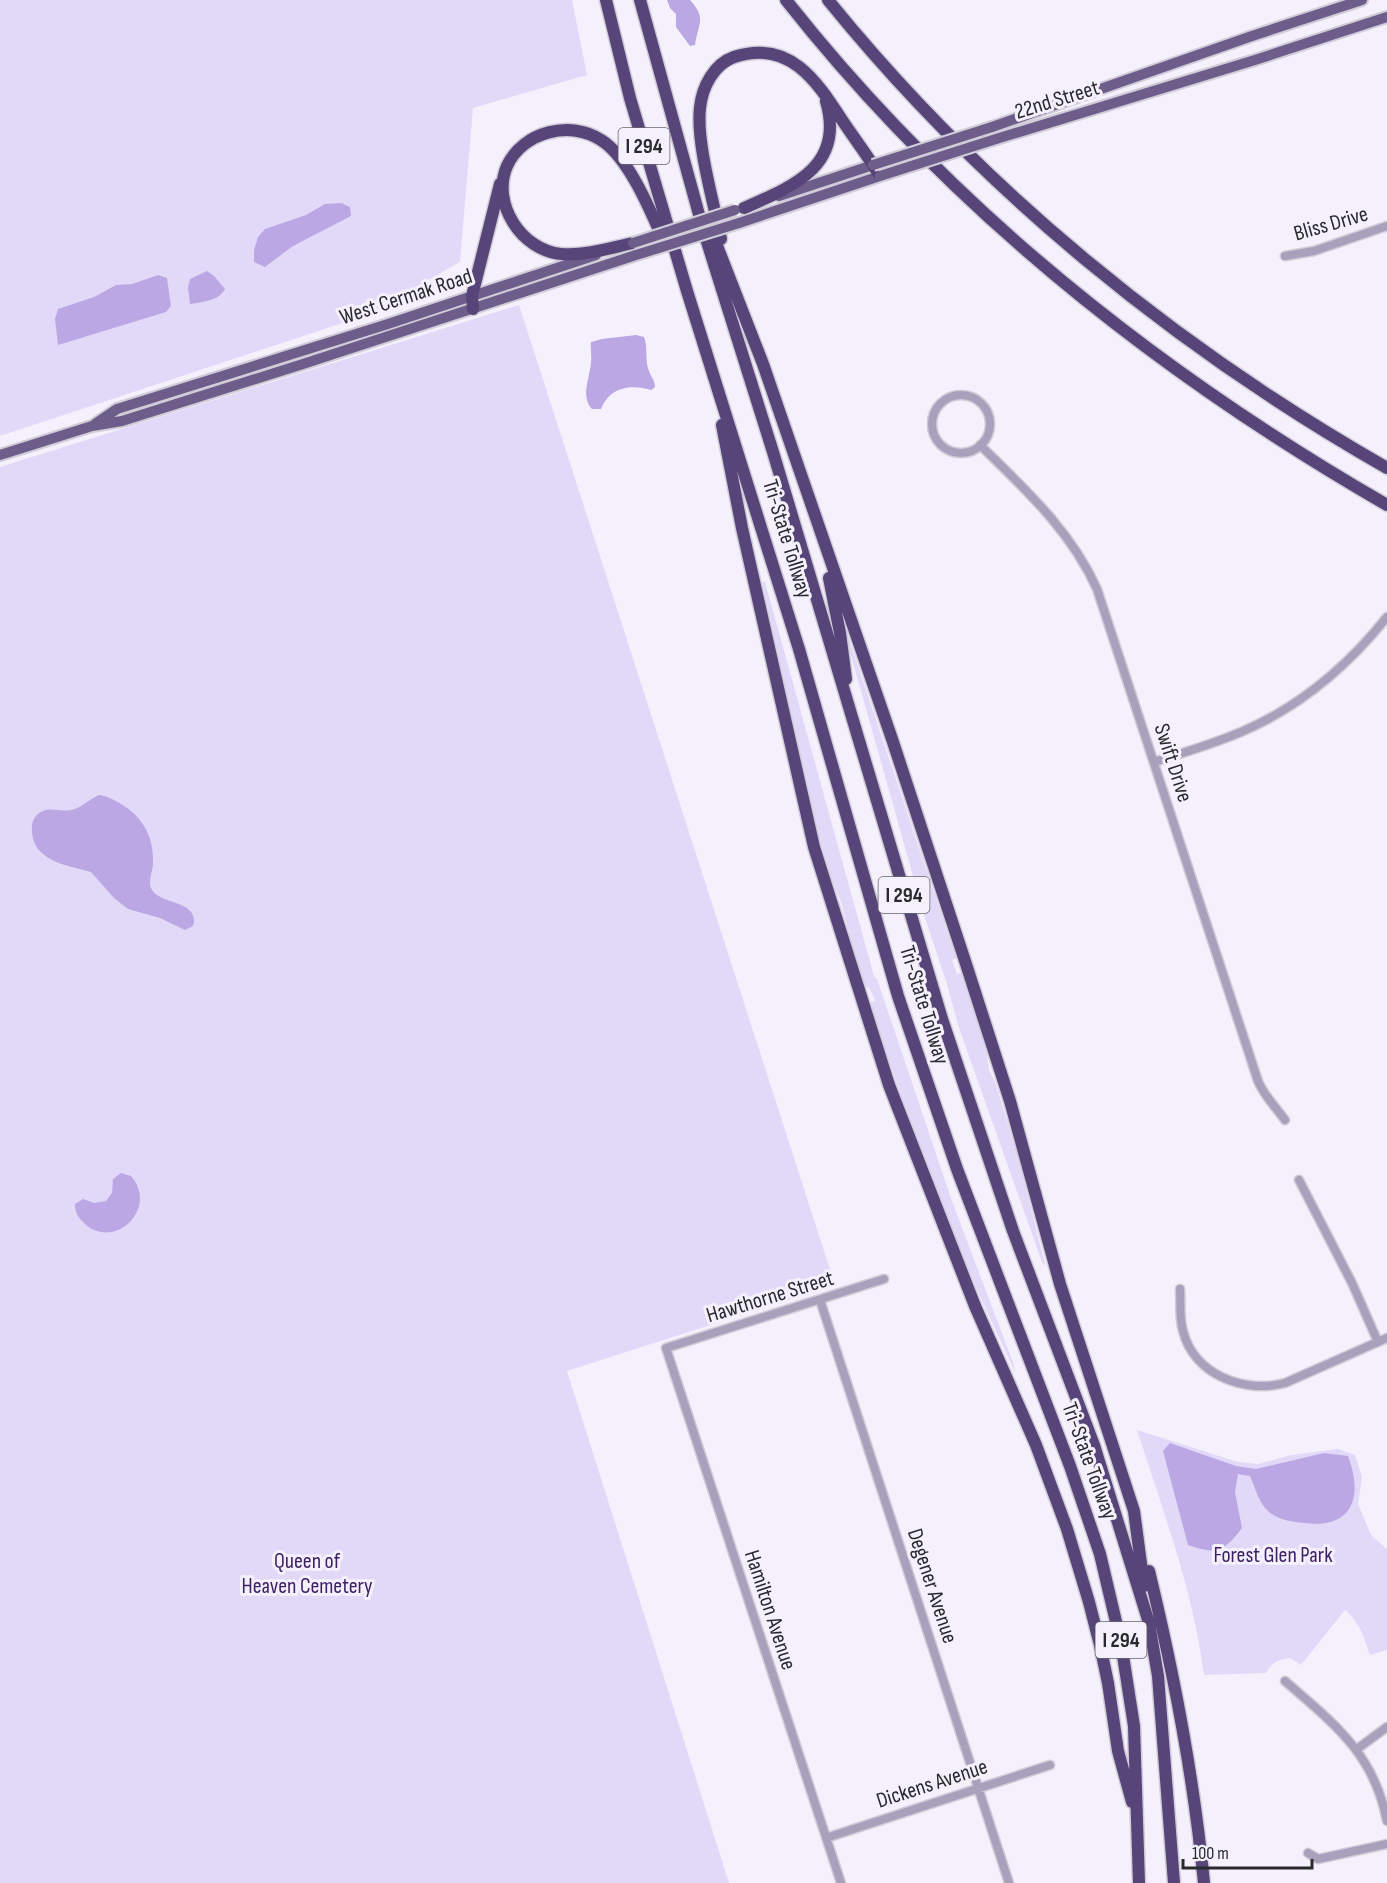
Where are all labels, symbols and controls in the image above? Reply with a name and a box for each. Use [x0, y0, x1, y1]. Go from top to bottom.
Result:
street label: 22nd Street [1012, 74, 1103, 126]
road number: I 294 [618, 128, 670, 164]
street label: Bliss Drive [1291, 201, 1371, 247]
street label: West Cermak Road [336, 263, 476, 331]
street label: Tri-State Tollway [756, 476, 818, 602]
street label: Swift Drive [1148, 720, 1198, 806]
road number: I 294 [878, 877, 930, 913]
street label: Tri-State Tollway [893, 942, 955, 1068]
street label: Hawthorne Street [703, 1265, 837, 1329]
street label: Tri-State Tollway [1055, 1399, 1123, 1524]
street label: Degener Avenue [901, 1525, 963, 1647]
park label: Forest Glen Park [1213, 1542, 1333, 1569]
street label: Hamilton Avenue [738, 1547, 802, 1673]
park label: Queen of Heaven Cemetery [241, 1548, 373, 1600]
road number: I 294 [1096, 1622, 1146, 1658]
street label: Dickens Avenue [873, 1753, 991, 1815]
scale bar [1183, 1832, 1312, 1870]
text: 100 m [1192, 1843, 1229, 1864]

